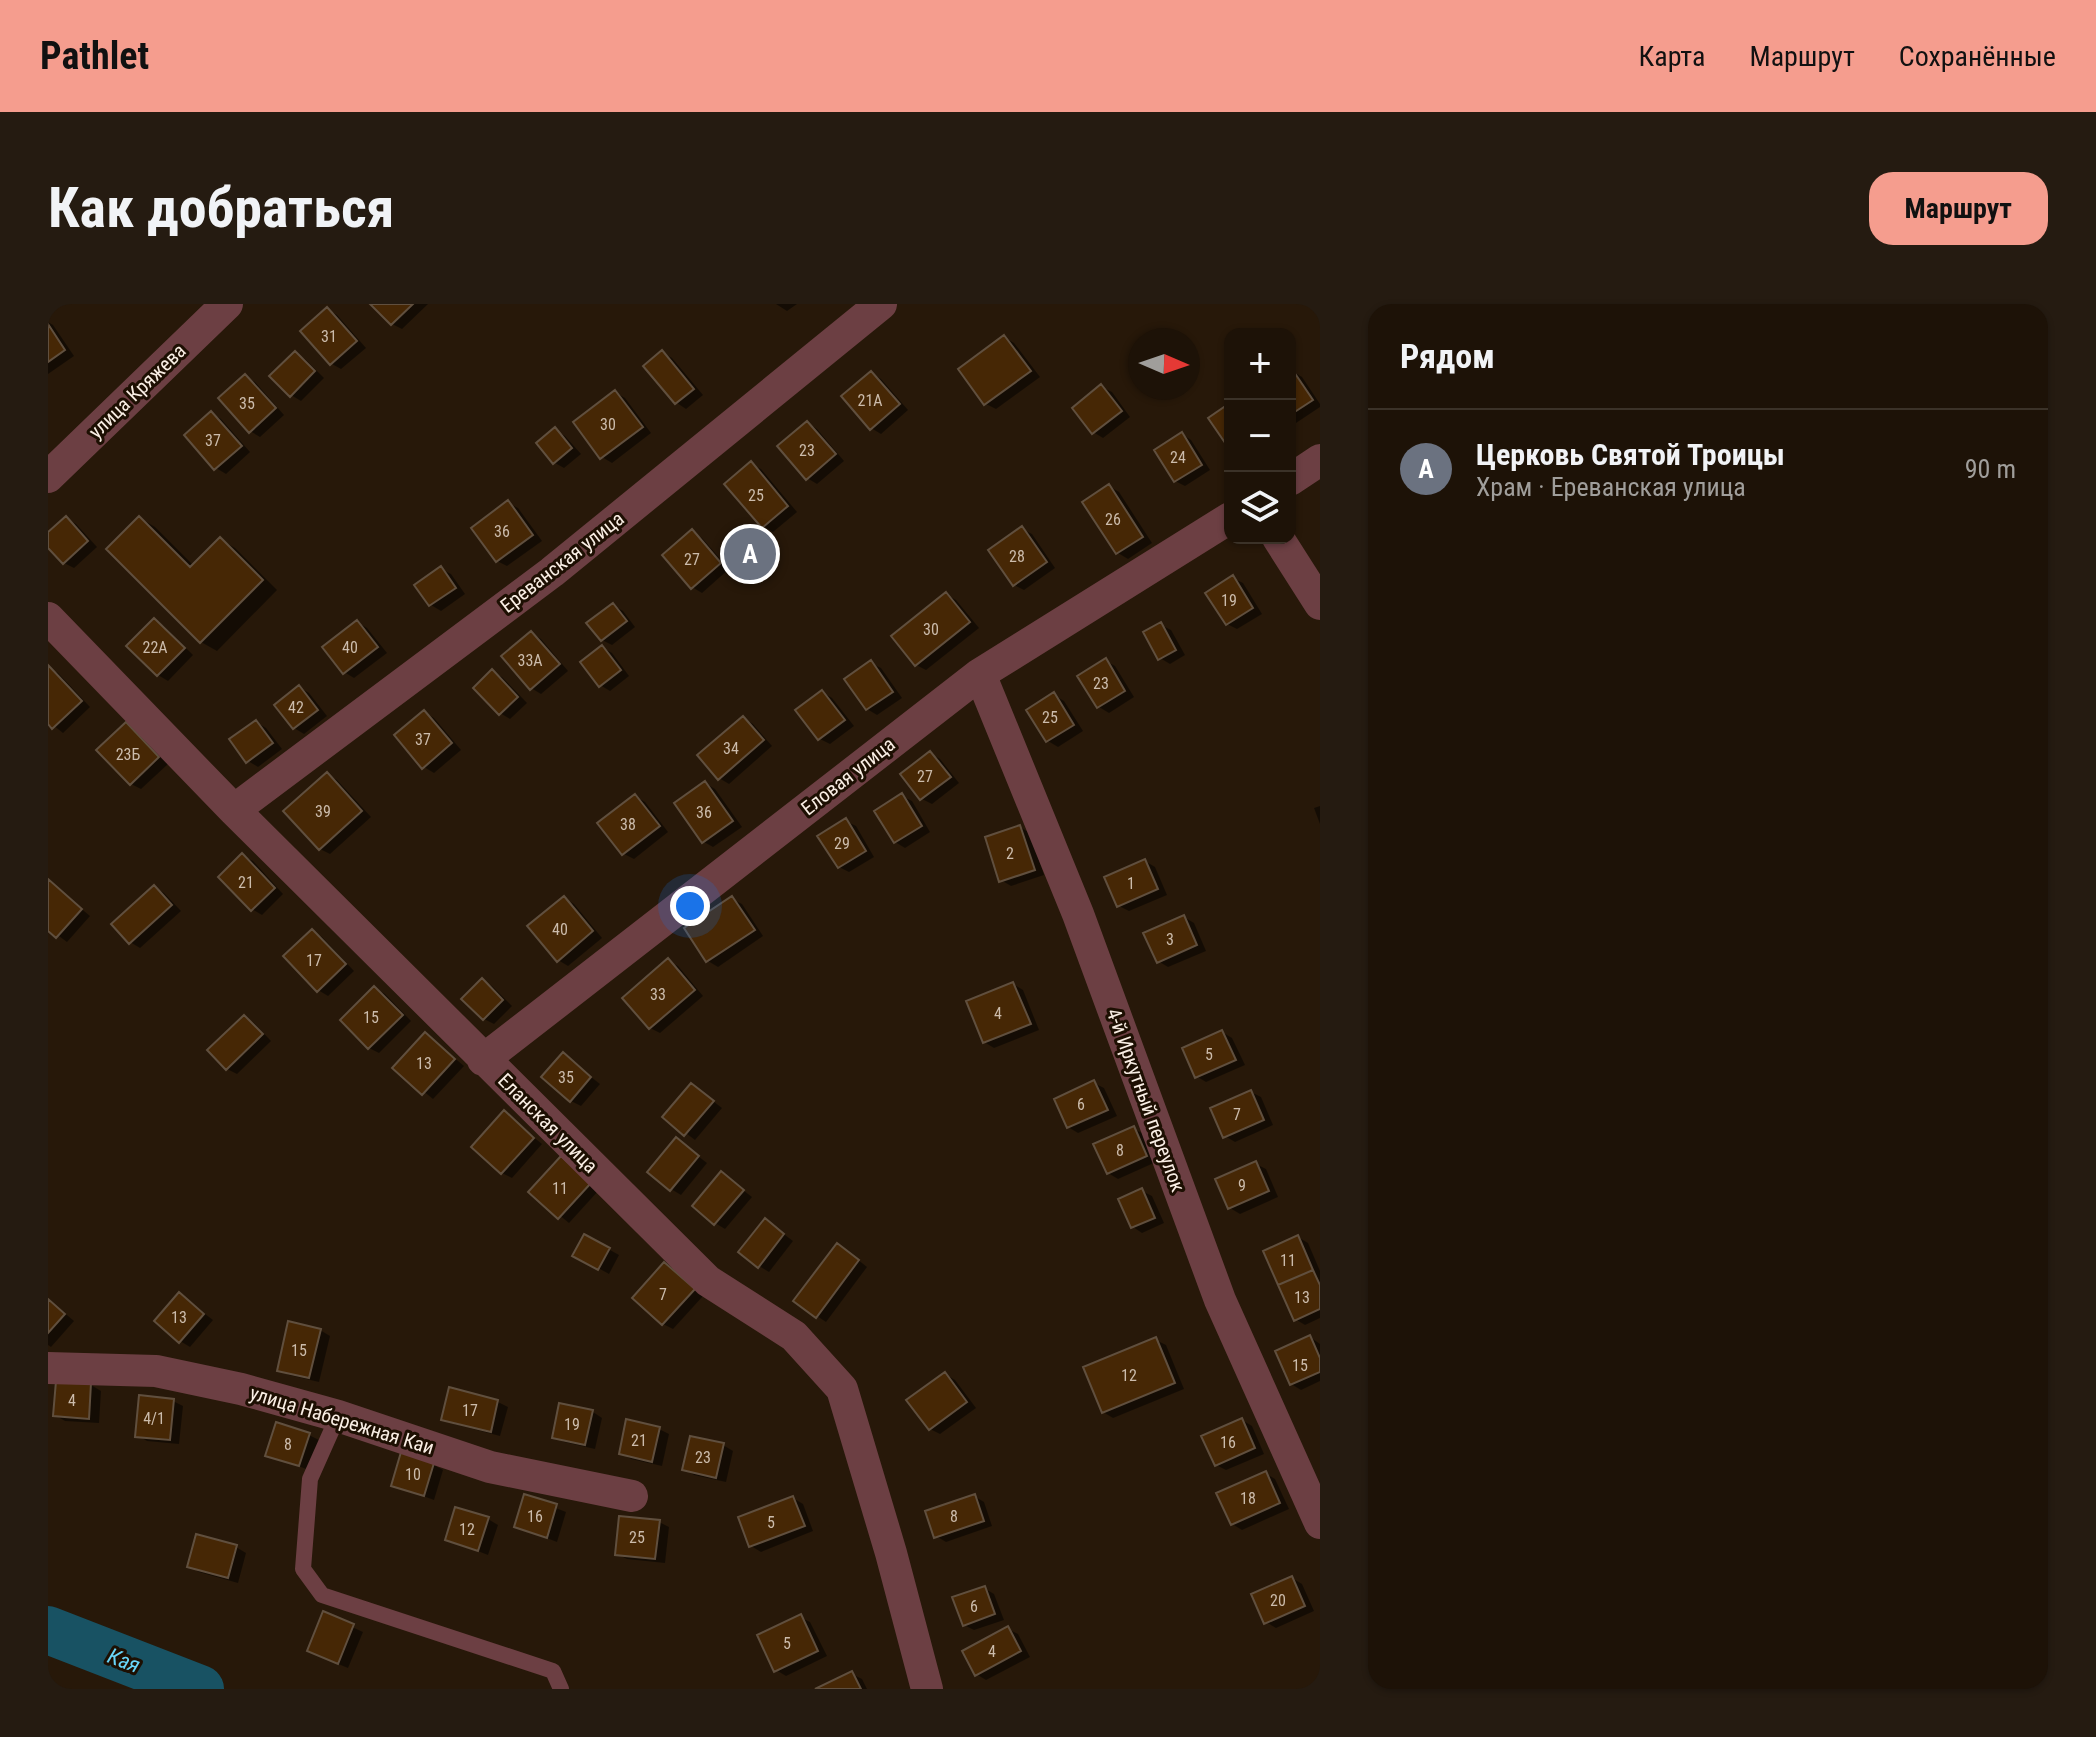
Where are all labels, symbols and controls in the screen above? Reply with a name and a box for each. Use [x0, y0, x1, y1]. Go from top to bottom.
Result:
text: Pathlet [40, 34, 149, 78]
text: Карта [1639, 40, 1705, 73]
text: Маршрут [1749, 40, 1855, 73]
text: Сохранённые [1899, 40, 2056, 73]
button: Маршрут [1869, 172, 2048, 245]
text: Как добраться [48, 175, 394, 241]
house number: 31 [321, 327, 337, 346]
north arrow [1128, 328, 1200, 400]
map controls [1224, 328, 1296, 544]
button: + [1224, 328, 1296, 400]
text: Рядом [1400, 336, 1495, 376]
street label: улица Кряжева [84, 339, 190, 443]
house number: 21А [857, 391, 883, 410]
house number: 35 [239, 394, 255, 413]
button: − [1224, 400, 1296, 472]
house number: 30 [600, 415, 616, 434]
house number: 37 [205, 431, 221, 450]
text: Церковь Святой Троицы [1476, 437, 1785, 472]
house number: 23 [799, 441, 815, 460]
house number: 24 [1170, 448, 1186, 467]
text: A [1418, 454, 1434, 484]
text: 90 m [1965, 454, 2016, 484]
button: layers [1224, 472, 1296, 544]
text: Храм · Ереванская улица [1476, 472, 1746, 502]
house number: 25 [748, 486, 764, 505]
street label: Ереванская улица [495, 506, 629, 618]
house number: 26 [1105, 510, 1121, 529]
house number: 36 [494, 522, 510, 541]
pin: A [724, 524, 776, 584]
house number: 28 [1009, 547, 1025, 566]
house number: 27 [684, 550, 700, 569]
house number: 19 [1221, 591, 1237, 610]
house number: 30 [923, 620, 939, 639]
house number: 22А [142, 638, 168, 657]
house number: 40 [342, 638, 358, 657]
house number: 33А [517, 651, 543, 670]
house number: 23 [1093, 674, 1109, 693]
house number: 42 [288, 698, 304, 717]
house number: 25 [1042, 708, 1058, 727]
house number: 37 [415, 730, 431, 749]
street label: Еловая улица [796, 732, 900, 820]
house number: 34 [723, 739, 739, 758]
house number: 23Б [116, 745, 141, 764]
house number: 27 [917, 767, 933, 786]
house number: 39 [315, 802, 331, 821]
house number: 36 [696, 803, 712, 822]
house number: 38 [620, 815, 636, 834]
house number: 29 [834, 834, 850, 853]
house number: 2 [1006, 844, 1014, 863]
house number: 21 [238, 873, 254, 892]
house number: 1 [1127, 874, 1135, 893]
your location [670, 886, 710, 926]
house number: 40 [552, 920, 568, 939]
house number: 3 [1166, 930, 1174, 949]
house number: 17 [306, 951, 322, 970]
house number: 33 [650, 985, 666, 1004]
house number: 4 [994, 1004, 1002, 1023]
street label: 4-й Иркутный переулок [1102, 1005, 1190, 1195]
house number: 15 [363, 1008, 379, 1027]
house number: 5 [1205, 1045, 1213, 1064]
house number: 13 [416, 1054, 432, 1073]
street label: Еланская улица [493, 1068, 603, 1178]
house number: 35 [558, 1068, 574, 1087]
house number: 6 [1077, 1095, 1085, 1114]
house number: 7 [1233, 1105, 1241, 1124]
house number: 8 [1116, 1141, 1124, 1160]
house number: 9 [1238, 1176, 1246, 1195]
house number: 11 [552, 1179, 568, 1198]
house number: 11 [1280, 1251, 1296, 1270]
house number: 7 [659, 1285, 667, 1304]
house number: 13 [1294, 1288, 1310, 1307]
house number: 13 [171, 1308, 187, 1327]
house number: 15 [291, 1341, 307, 1360]
house number: 15 [1292, 1356, 1308, 1375]
house number: 12 [1121, 1366, 1137, 1385]
street label: улица Набережная Каи [247, 1381, 437, 1459]
house number: 4 [68, 1391, 76, 1410]
house number: 17 [462, 1401, 478, 1420]
house number: 4/1 [143, 1409, 165, 1428]
house number: 19 [564, 1415, 580, 1434]
house number: 21 [631, 1431, 647, 1450]
house number: 16 [1220, 1433, 1236, 1452]
house number: 8 [284, 1435, 292, 1454]
house number: 23 [695, 1448, 711, 1467]
house number: 10 [405, 1465, 421, 1484]
house number: 18 [1240, 1489, 1256, 1508]
house number: 16 [527, 1507, 543, 1526]
house number: 8 [950, 1507, 958, 1526]
house number: 5 [767, 1513, 775, 1532]
house number: 12 [459, 1520, 475, 1539]
house number: 25 [629, 1528, 645, 1547]
house number: 20 [1270, 1591, 1286, 1610]
house number: 6 [970, 1597, 978, 1616]
house number: 5 [783, 1634, 791, 1653]
house number: 4 [988, 1642, 996, 1661]
water label: Кая [104, 1643, 143, 1678]

